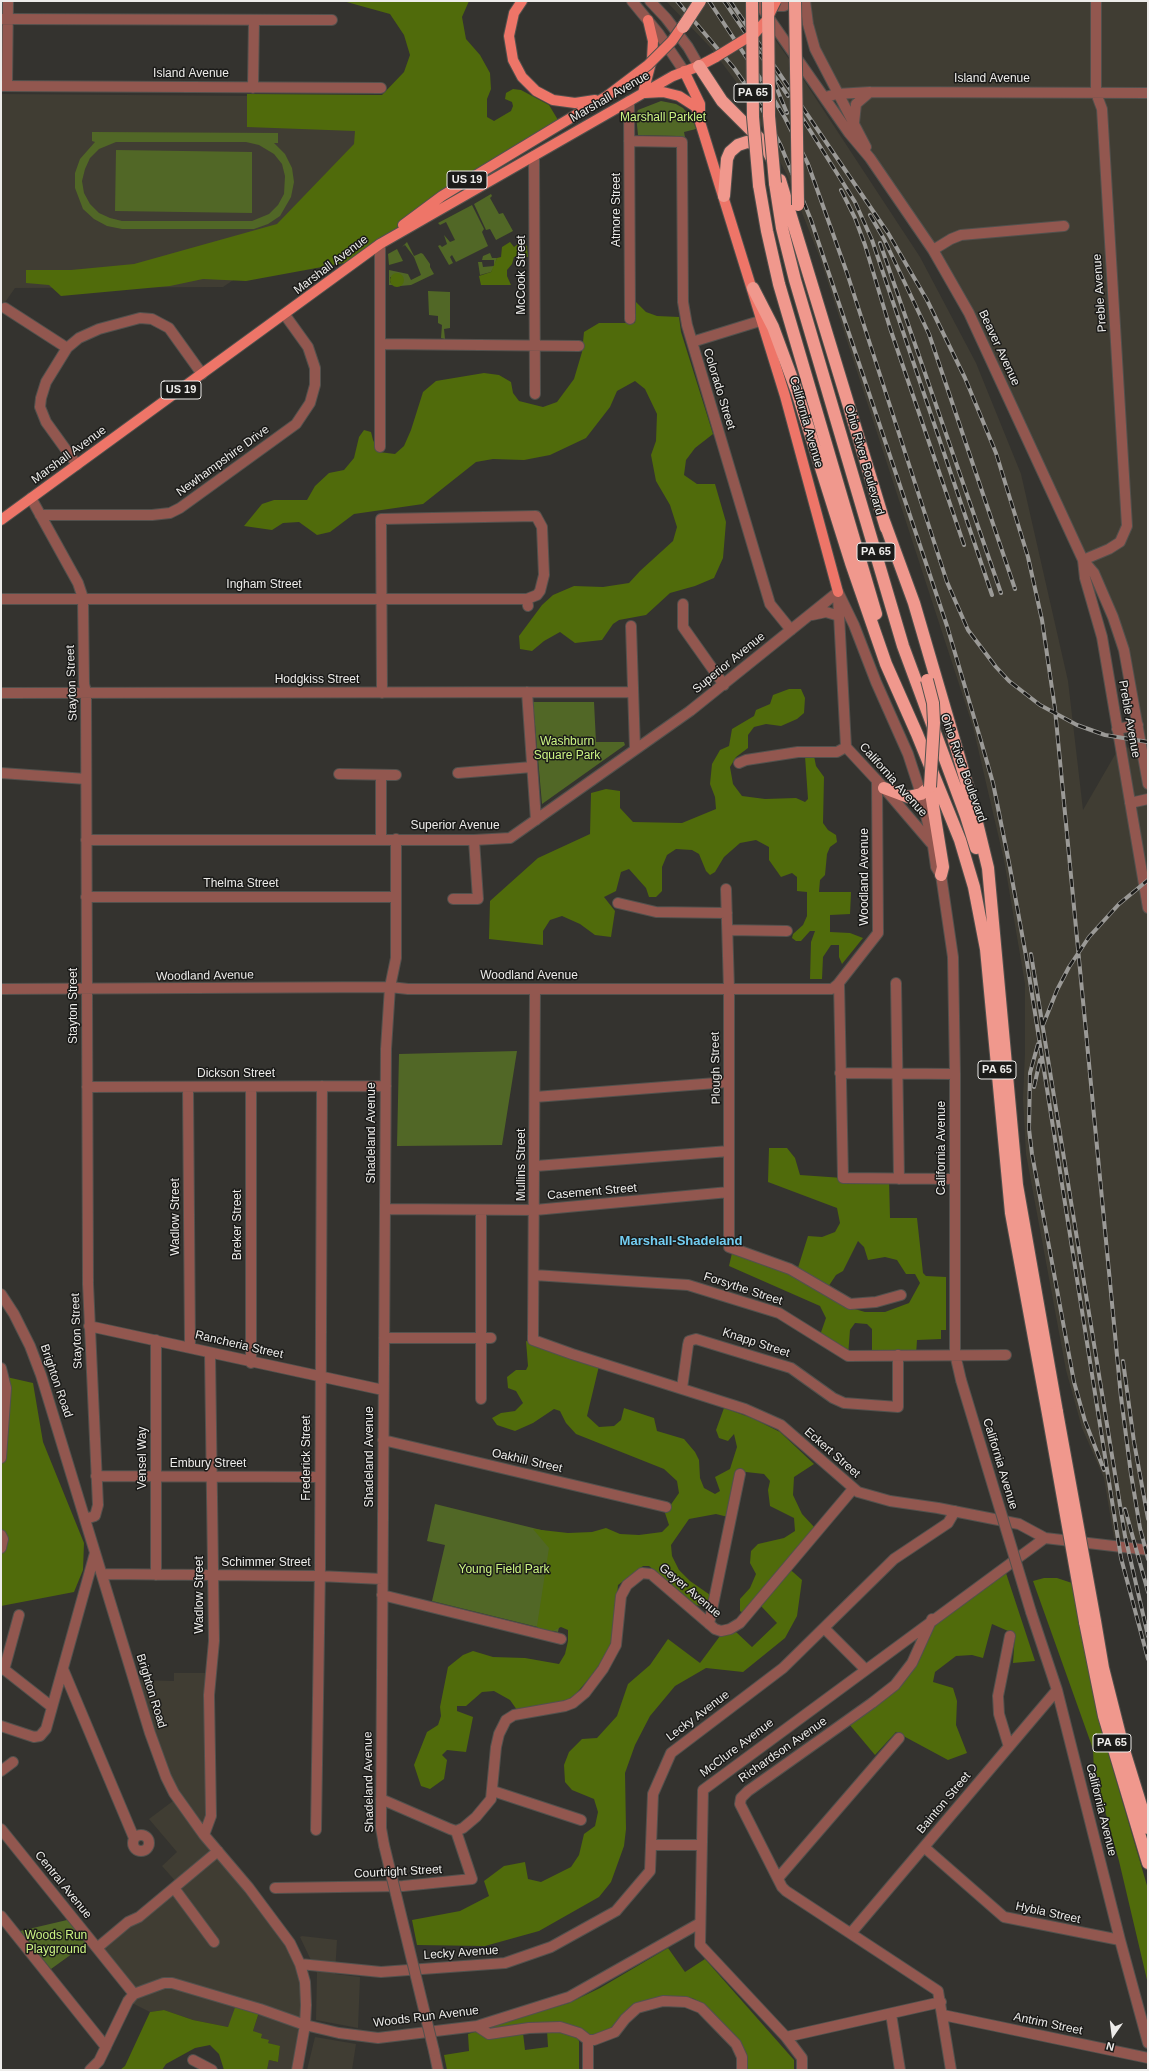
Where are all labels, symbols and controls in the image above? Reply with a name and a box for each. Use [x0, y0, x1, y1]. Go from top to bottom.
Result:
street label: Island Avenue [153, 67, 229, 81]
street label: Marshall Avenue [568, 68, 652, 126]
street label: Island Avenue [954, 72, 1030, 86]
road number: PA 65 [734, 84, 772, 102]
park label: Marshall Parklet [620, 111, 706, 125]
road number: US 19 [447, 171, 487, 189]
street label: Atmore Street [610, 173, 624, 247]
street label: Marshall Avenue [291, 232, 371, 298]
street label: McCook Street [515, 235, 529, 315]
street label: Preble Avenue [1090, 253, 1110, 333]
street label: Beaver Avenue [975, 308, 1023, 388]
street label: Colorado Street [700, 347, 738, 431]
street label: California Avenue [786, 375, 826, 469]
road number: US 19 [161, 381, 201, 399]
street label: Ohio River Boulevard [841, 403, 887, 517]
street label: Newhampshire Drive [174, 422, 272, 500]
street label: Marshall Avenue [29, 423, 109, 487]
road number: PA 65 [857, 543, 895, 561]
street label: Ingham Street [226, 578, 302, 592]
street label: Superior Avenue [690, 629, 768, 697]
street label: Stayton Street [63, 645, 81, 721]
street label: Hodgkiss Street [275, 673, 359, 687]
street label: Preble Avenue [1115, 679, 1143, 759]
street label: Ohio River Boulevard [937, 712, 989, 824]
park label: Washburn Square Park [534, 735, 600, 763]
street label: California Avenue [856, 740, 930, 820]
street label: Superior Avenue [410, 819, 500, 833]
street label: Woodland Avenue [858, 828, 872, 926]
street label: Thelma Street [203, 877, 279, 891]
street label: Stayton Street [67, 968, 81, 1044]
street label: Woodland Avenue [156, 968, 254, 984]
street label: Woodland Avenue [480, 969, 578, 983]
street label: Plough Street [708, 1032, 724, 1104]
road number: PA 65 [978, 1061, 1016, 1079]
street label: Dickson Street [197, 1067, 275, 1081]
street label: Shadeland Avenue [365, 1082, 379, 1184]
street label: California Avenue [935, 1101, 949, 1195]
street label: Mullins Street [515, 1129, 529, 1201]
street label: Wadlow Street [169, 1178, 183, 1256]
street label: Casement Street [547, 1181, 637, 1203]
street label: Breker Street [231, 1190, 245, 1260]
district label: Marshall-Shadeland [620, 1233, 742, 1249]
street label: Forsythe Street [702, 1269, 784, 1309]
street label: Stayton Street [68, 1293, 86, 1369]
street label: Knapp Street [720, 1325, 792, 1361]
street label: Rancheria Street [194, 1328, 284, 1362]
street label: Brighton Road [37, 1342, 75, 1420]
street label: Shadeland Avenue [363, 1406, 377, 1508]
street label: Frederick Street [300, 1415, 314, 1501]
street label: California Avenue [979, 1417, 1021, 1511]
street label: Eckert Street [801, 1425, 863, 1481]
street label: Vensel Way [136, 1427, 150, 1489]
street label: Oakhill Street [490, 1446, 564, 1476]
street label: Embury Street [170, 1457, 246, 1471]
street label: Wadlow Street [193, 1556, 207, 1634]
street label: Schimmer Street [221, 1556, 311, 1570]
street label: Geyer Avenue [656, 1561, 724, 1621]
park label: Young Field Park [459, 1563, 549, 1577]
street label: Brighton Road [133, 1652, 169, 1730]
street label: Lecky Avenue [664, 1688, 732, 1744]
street label: Richardson Avenue [736, 1714, 830, 1786]
street label: McClure Avenue [697, 1716, 777, 1780]
street label: Shadeland Avenue [361, 1731, 377, 1833]
road number: PA 65 [1093, 1734, 1131, 1752]
street label: California Avenue [1083, 1762, 1119, 1858]
street label: Bainton Street [914, 1769, 974, 1837]
street label: Central Avenue [31, 1848, 95, 1922]
street label: Courtright Street [354, 1863, 442, 1881]
street label: Hybla Street [1014, 1899, 1082, 1927]
park label: Woods Run Playground [25, 1929, 87, 1957]
street label: Lecky Avenue [423, 1943, 499, 1963]
street label: Woods Run Avenue [372, 2003, 480, 2031]
street label: Antrim Street [1012, 2010, 1084, 2038]
north arrow [1093, 2015, 1133, 2055]
text: N [1105, 2040, 1115, 2053]

